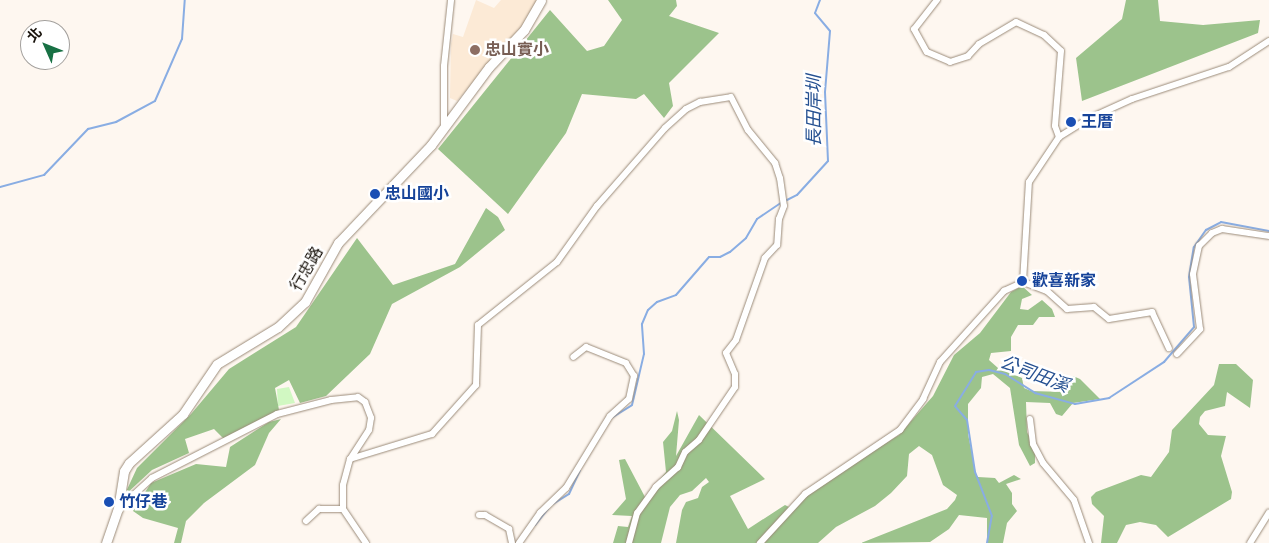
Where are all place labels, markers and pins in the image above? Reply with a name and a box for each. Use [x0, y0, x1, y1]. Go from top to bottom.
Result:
place label: 忠山實小 [485, 40, 549, 60]
marker: 忠山實小 [469, 44, 481, 56]
place label: 王厝 [1081, 112, 1113, 132]
marker: 王厝 [1065, 116, 1077, 128]
place label: 忠山國小 [385, 184, 449, 204]
marker: 忠山國小 [369, 188, 381, 200]
place label: 歡喜新家 [1032, 271, 1096, 291]
marker: 歡喜新家 [1016, 275, 1028, 287]
place label: 竹仔巷 [119, 492, 167, 512]
marker: 竹仔巷 [103, 496, 115, 508]

